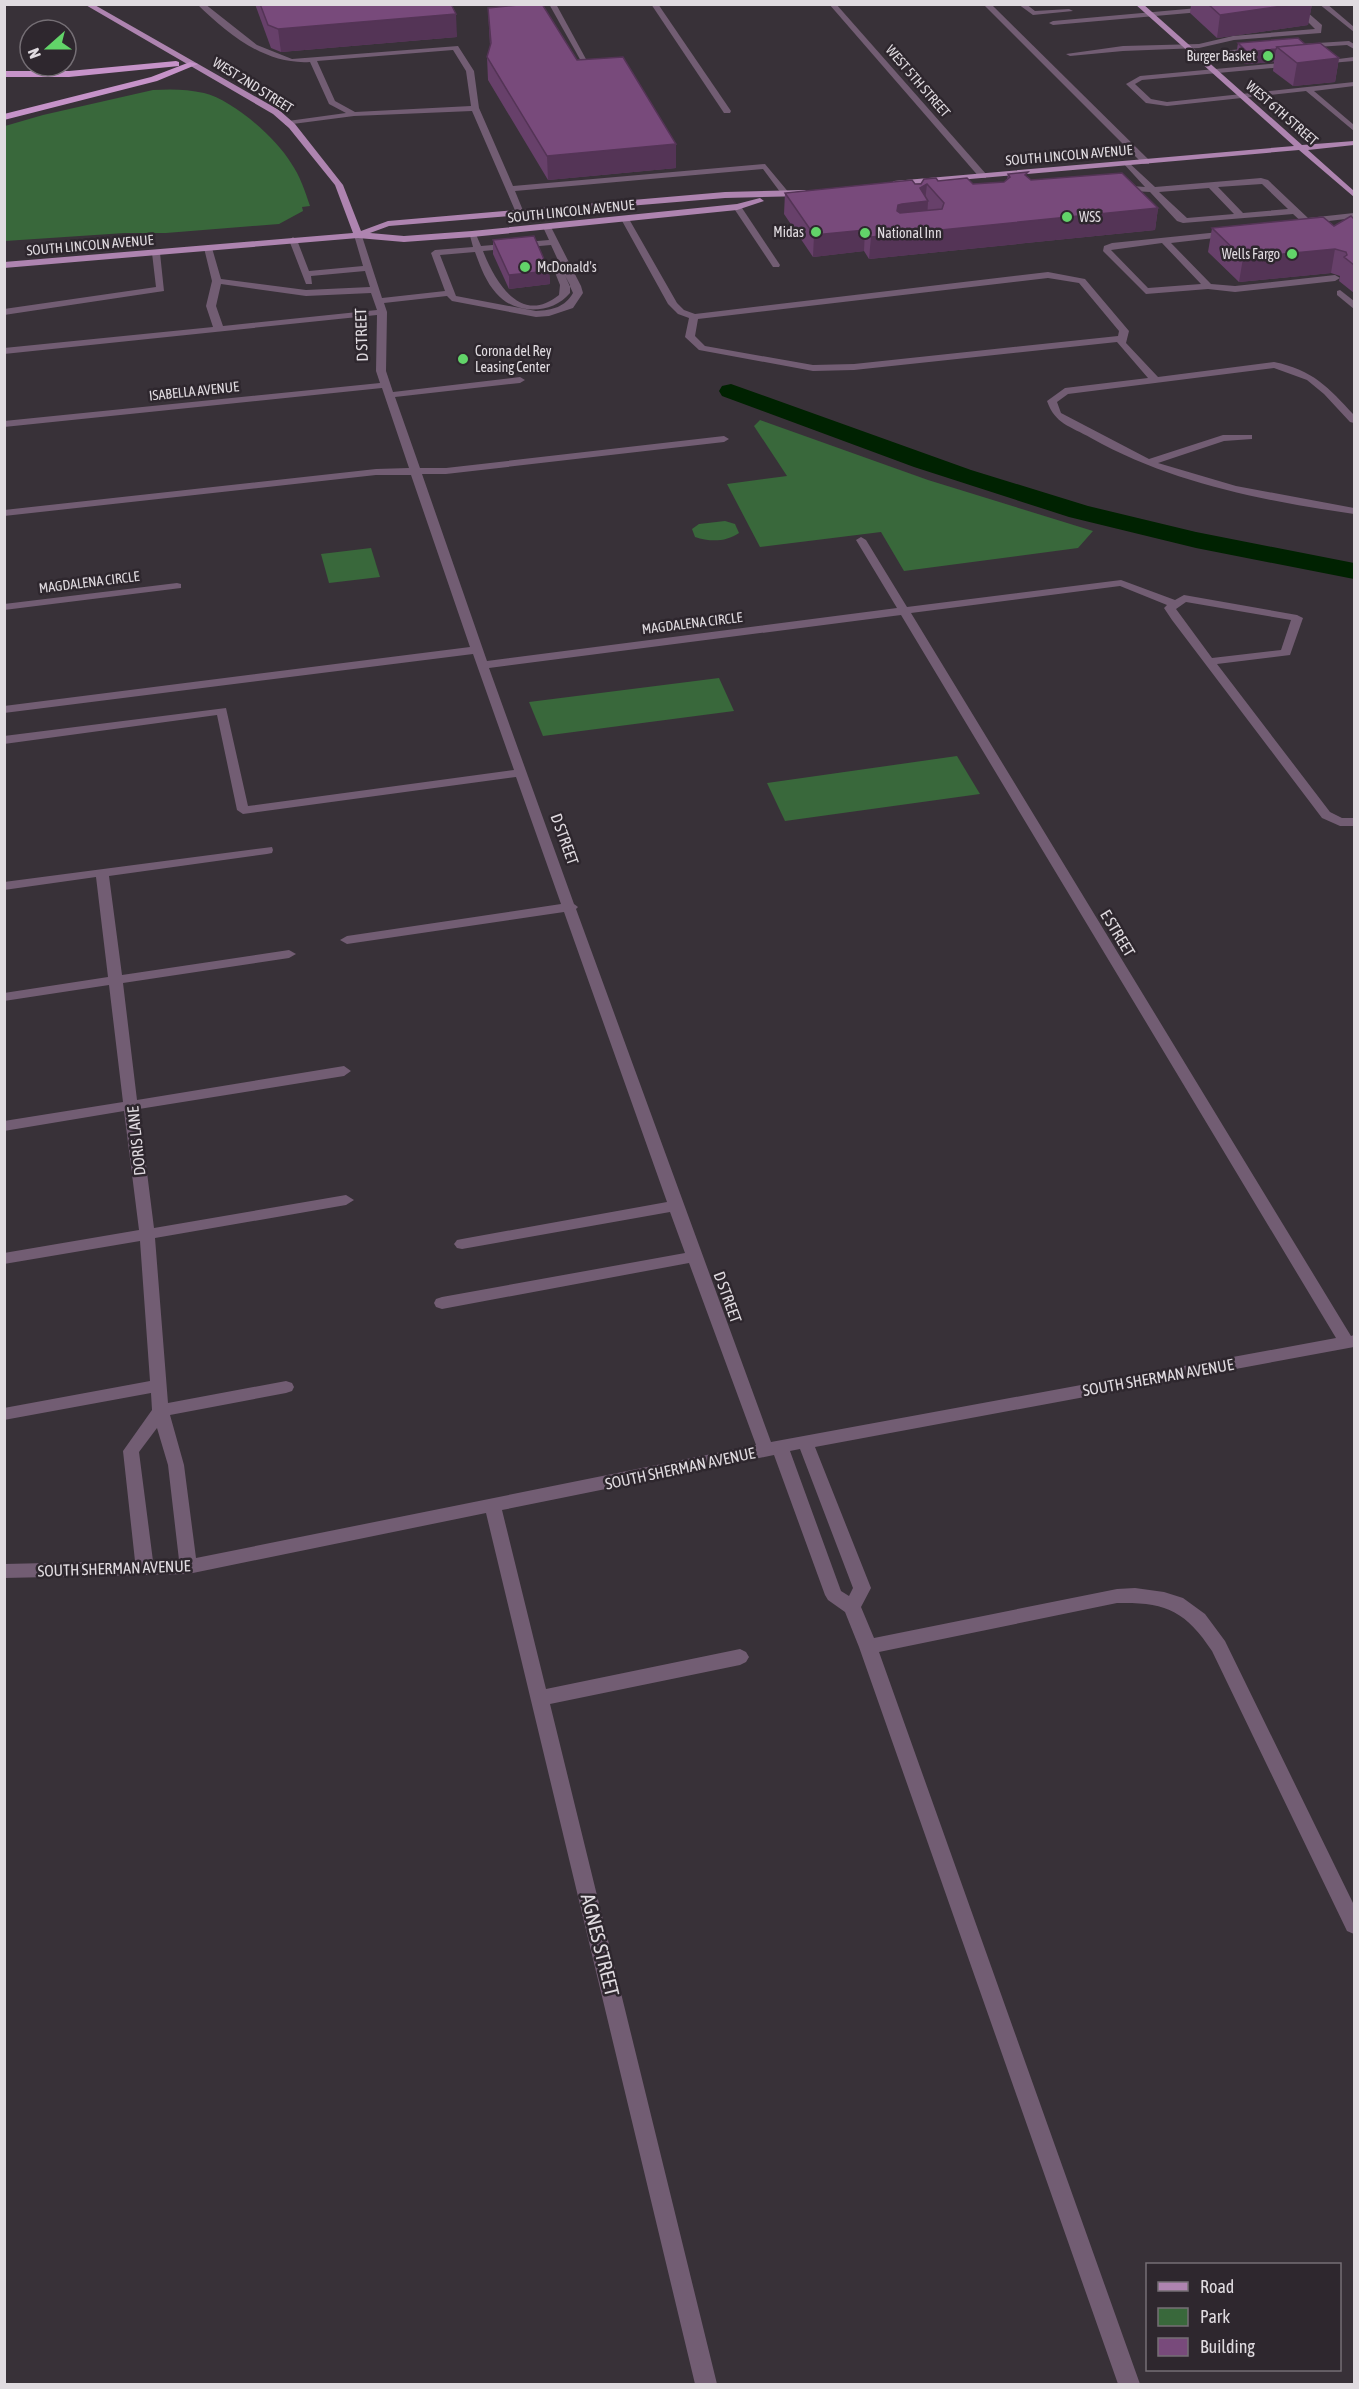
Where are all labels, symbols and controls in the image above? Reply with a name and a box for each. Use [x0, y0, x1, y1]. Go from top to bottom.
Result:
north arrow [18, 18, 78, 78]
street label: WEST 5TH STREET [882, 42, 954, 120]
text: N [24, 46, 44, 61]
place label: Burger Basket [1186, 48, 1256, 64]
marker: Burger Basket [1261, 49, 1275, 63]
street label: WEST 2ND STREET [210, 54, 296, 116]
street label: WEST 6TH STREET [1243, 77, 1321, 149]
street label: SOUTH LINCOLN AVENUE [1005, 141, 1133, 169]
street label: SOUTH LINCOLN AVENUE [507, 196, 635, 226]
place label: WSS [1079, 209, 1101, 225]
marker: WSS [1060, 210, 1074, 224]
place label: Midas [773, 224, 804, 240]
marker: Midas [809, 225, 823, 239]
place label: National Inn [877, 225, 942, 241]
marker: National Inn [858, 226, 872, 240]
street label: SOUTH LINCOLN AVENUE [26, 231, 154, 259]
place label: Wells Fargo [1222, 246, 1280, 262]
marker: Wells Fargo [1285, 247, 1299, 261]
place label: McDonald's [537, 259, 597, 275]
marker: McDonald's [518, 260, 532, 274]
street label: D STREET [351, 308, 371, 362]
place label: Corona del Rey Leasing Center [475, 343, 552, 375]
marker: Corona del Rey Leasing Center [456, 352, 470, 366]
street label: ISABELLA AVENUE [148, 378, 240, 404]
street label: MAGDALENA CIRCLE [38, 568, 140, 596]
street label: MAGDALENA CIRCLE [641, 609, 743, 637]
street label: D STREET [547, 811, 583, 867]
street label: E STREET [1097, 906, 1139, 960]
street label: DORIS LANE [123, 1105, 149, 1177]
street label: D STREET [710, 1269, 746, 1325]
street label: SOUTH SHERMAN AVENUE [1081, 1355, 1235, 1399]
street label: SOUTH SHERMAN AVENUE [603, 1443, 757, 1493]
street label: SOUTH SHERMAN AVENUE [37, 1556, 191, 1580]
street label: AGNES STREET [577, 1891, 624, 1999]
legend [1146, 2263, 1341, 2371]
text: Road [1200, 2276, 1234, 2297]
text: Park [1200, 2306, 1230, 2327]
text: Building [1200, 2336, 1255, 2357]

